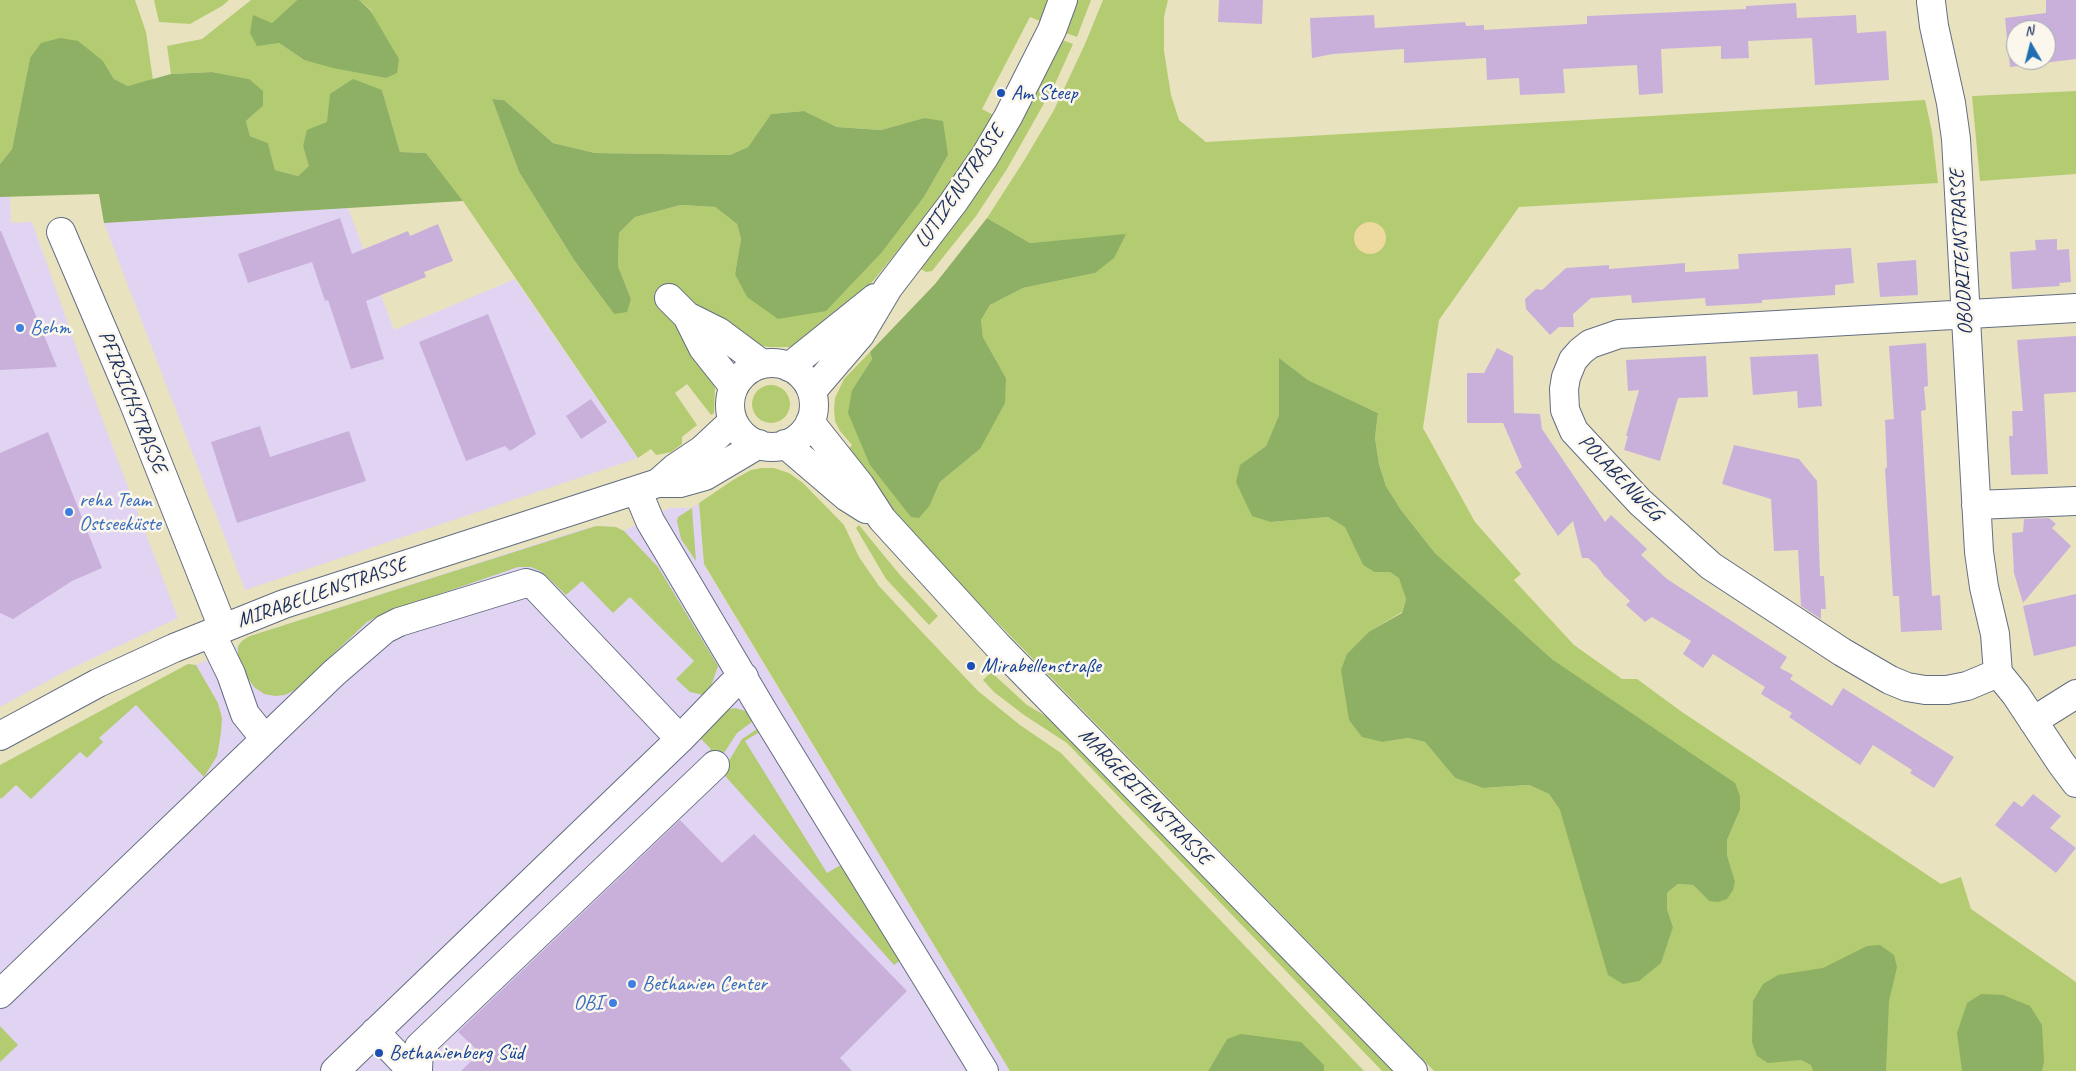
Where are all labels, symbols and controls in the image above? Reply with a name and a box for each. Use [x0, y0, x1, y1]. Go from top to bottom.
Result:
north arrow [2006, 20, 2056, 70]
text: N [2023, 22, 2034, 40]
place label: Am Steep [1011, 80, 1078, 106]
marker: Am Steep [995, 87, 1007, 99]
street label: LUTIZENSTRASSE [910, 121, 1010, 253]
street label: OBODRITENSTRASSE [1945, 168, 1979, 336]
place label: Behm [30, 315, 70, 341]
marker: Behm [14, 322, 26, 334]
street label: PFIRSICHSTRASSE [92, 327, 172, 477]
street label: POLABENWEG [1573, 429, 1667, 527]
place label: reha Team Ostseeküste [79, 487, 161, 537]
marker: reha Team Ostseeküste [63, 506, 75, 518]
street label: MIRABELLENSTRASSE [234, 552, 410, 634]
place label: Mirabellenstraße [981, 653, 1101, 679]
marker: Mirabellenstraße [965, 660, 977, 672]
street label: MARGERITENSTRASSE [1073, 723, 1217, 871]
place label: Bethanien Center [642, 971, 767, 997]
marker: Bethanien Center [626, 978, 638, 990]
place label: OBI [573, 990, 603, 1016]
marker: OBI [607, 997, 619, 1009]
place label: Bethanienberg Süd [389, 1040, 524, 1066]
marker: Bethanienberg Süd [373, 1047, 385, 1059]

